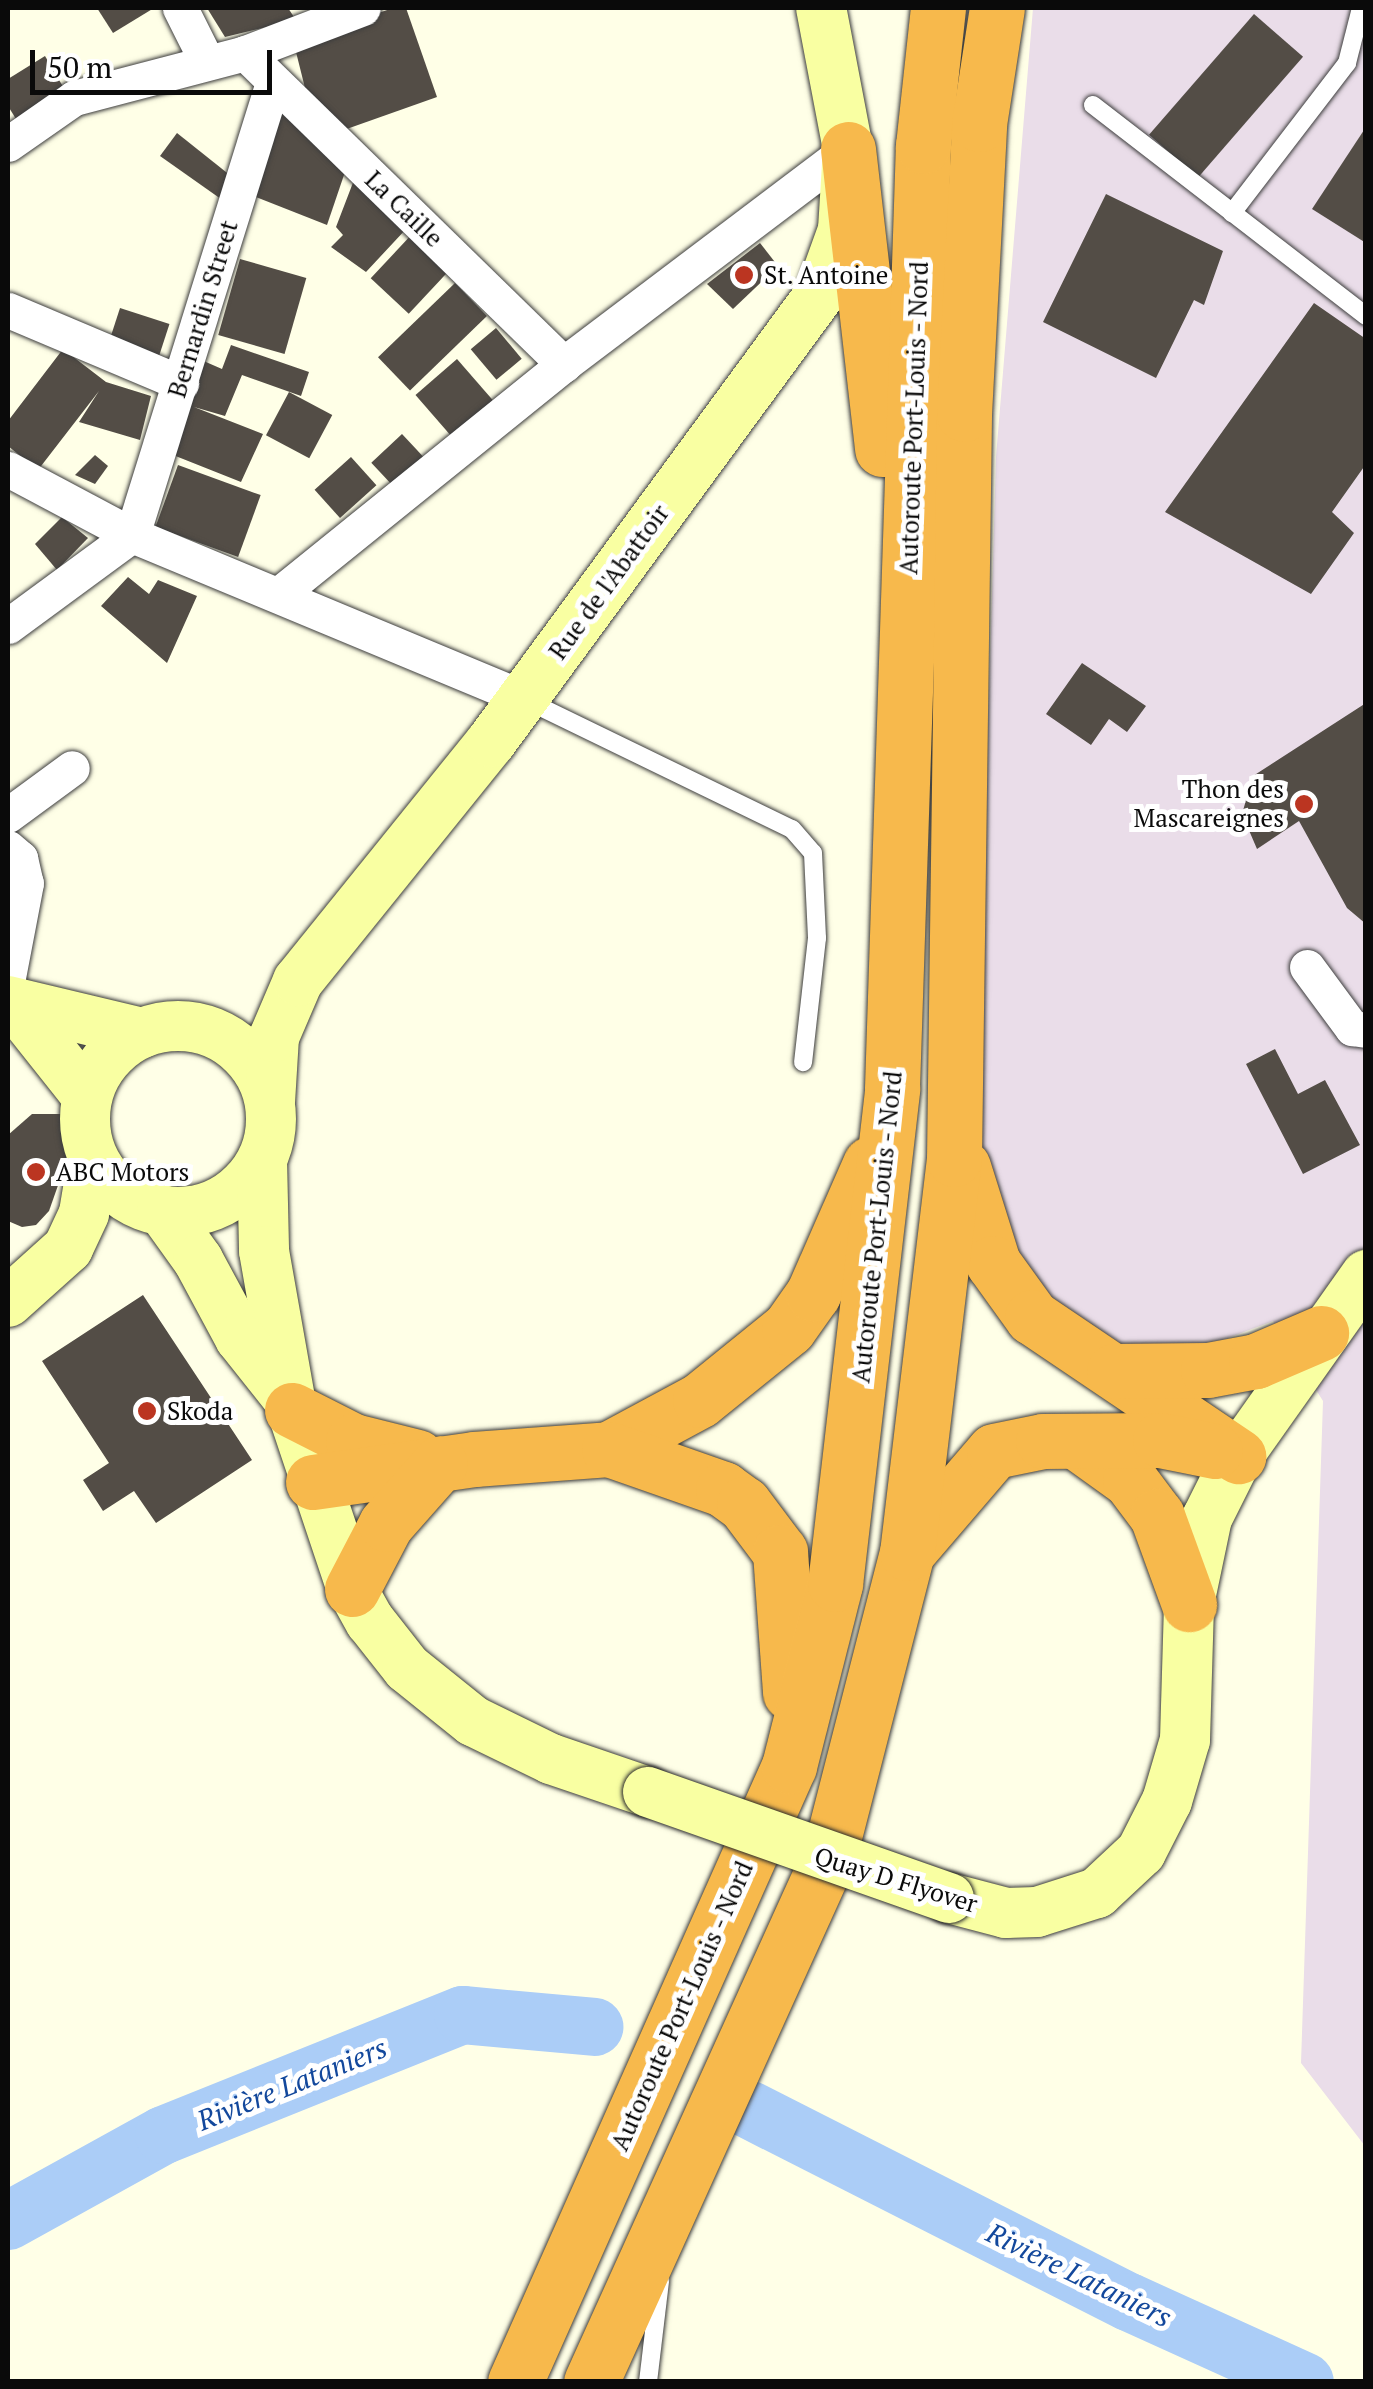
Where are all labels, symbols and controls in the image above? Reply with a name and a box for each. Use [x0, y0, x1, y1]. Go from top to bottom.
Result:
scale bar [35, 30, 278, 92]
text: 50 m [47, 47, 112, 87]
street label: La Caille [359, 165, 449, 253]
street label: Bernardin Street [162, 217, 244, 401]
place label: St. Antoine [764, 260, 890, 290]
street label: Autoroute Port-Louis - Nord [894, 260, 934, 576]
marker: St. Antoine [733, 264, 755, 286]
street label: Rue de l'Abattoir [543, 499, 675, 665]
place label: Thon des Mascareignes [1134, 775, 1284, 834]
marker: Thon des Mascareignes [1293, 793, 1315, 815]
street label: Autoroute Port-Louis - Nord [846, 1069, 908, 1385]
place label: ABC Motors [56, 1157, 189, 1187]
marker: ABC Motors [25, 1161, 47, 1183]
place label: Skoda [167, 1396, 233, 1426]
marker: Skoda [136, 1400, 158, 1422]
street label: Quay D Flyover [811, 1841, 981, 1919]
street label: Autoroute Port-Louis - Nord [604, 1856, 760, 2156]
water label: Rivière Lataniers [192, 2031, 392, 2137]
water label: Rivière Lataniers [981, 2216, 1177, 2334]

